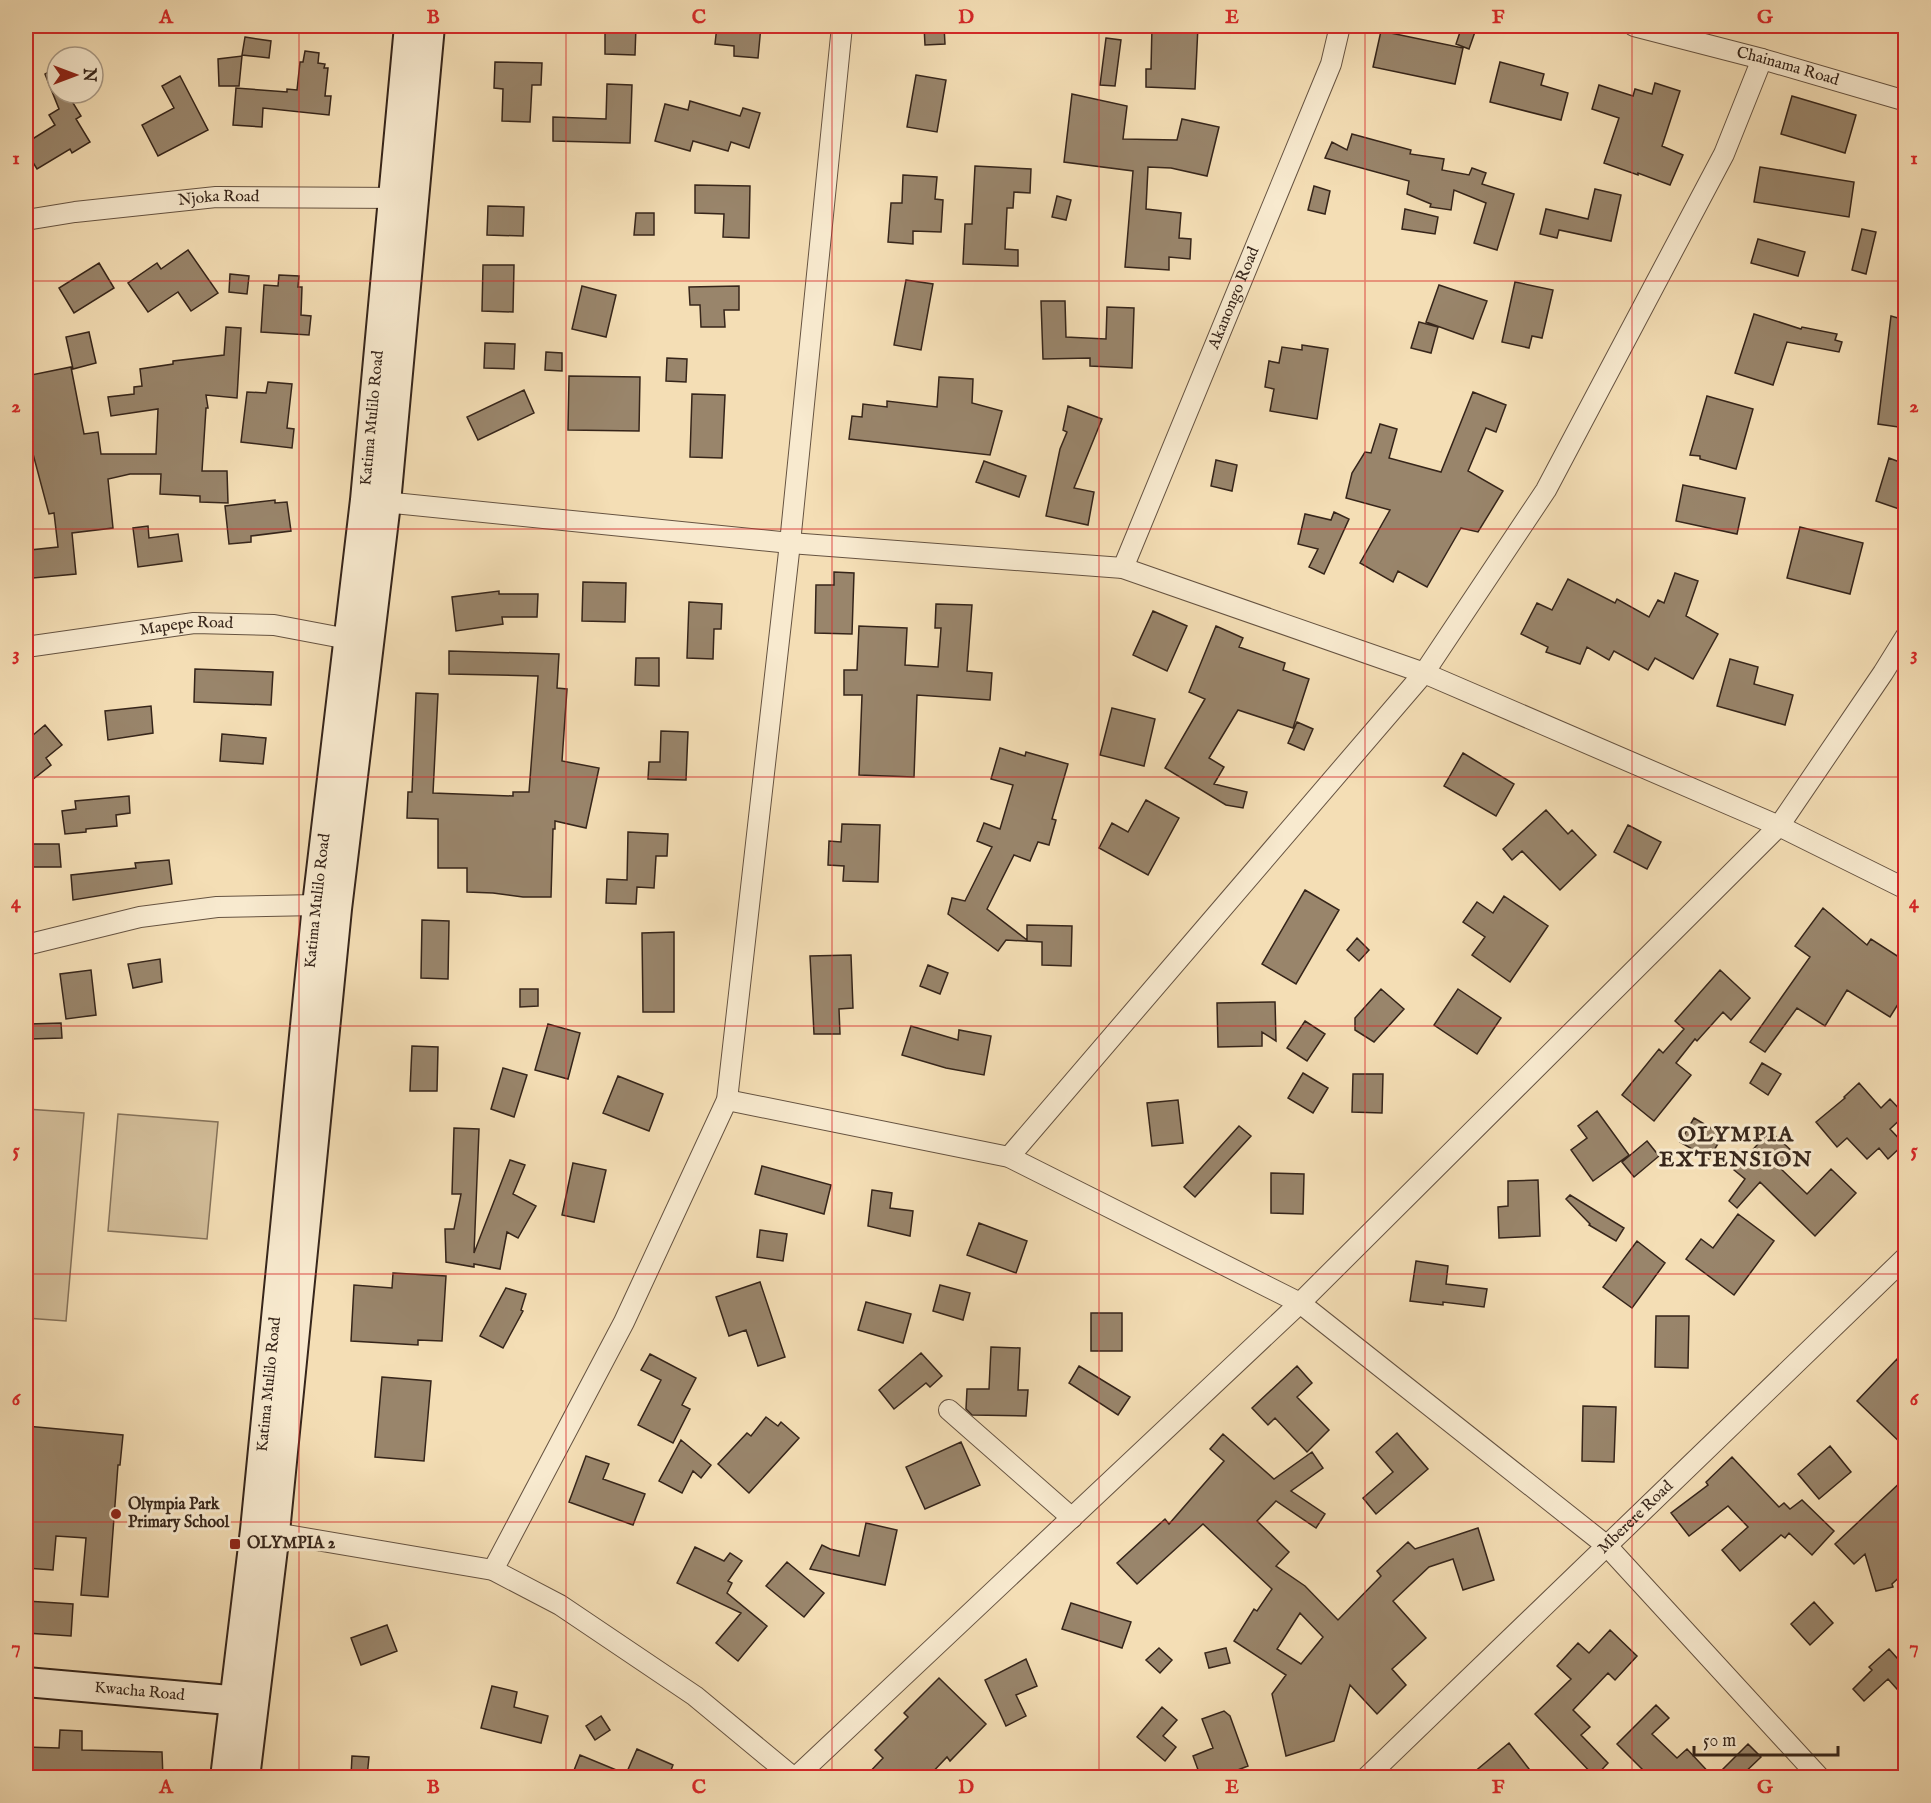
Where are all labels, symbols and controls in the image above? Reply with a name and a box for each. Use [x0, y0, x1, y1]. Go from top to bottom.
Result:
text: A [158, 5, 174, 30]
text: B [426, 5, 440, 30]
text: C [692, 5, 706, 30]
text: D [958, 5, 974, 30]
text: E [1225, 5, 1239, 30]
text: F [1492, 5, 1505, 30]
text: G [1757, 5, 1774, 30]
street label: Chainama Road [1734, 43, 1842, 91]
north arrow [45, 45, 105, 105]
text: N [78, 67, 98, 82]
text: 1 [12, 146, 20, 171]
text: 1 [1910, 146, 1918, 171]
street label: Njoka Road [177, 187, 260, 211]
street label: Akanongo Road [1204, 244, 1265, 353]
street label: Katima Mulilo Road [356, 349, 389, 486]
text: 2 [11, 394, 21, 419]
text: 2 [1909, 394, 1919, 419]
street label: Mapepe Road [139, 613, 234, 641]
text: 3 [12, 642, 20, 667]
text: 3 [1910, 642, 1918, 667]
street label: Katima Mulilo Road [301, 832, 335, 969]
text: 4 [11, 890, 22, 915]
text: 4 [1909, 890, 1920, 915]
district label: OLYMPIA EXTENSION [1659, 1121, 1813, 1174]
text: 5 [12, 1138, 20, 1163]
text: 5 [1910, 1138, 1918, 1163]
street label: Katima Mulilo Road [253, 1316, 286, 1453]
text: 6 [12, 1387, 22, 1412]
text: 6 [1910, 1387, 1920, 1412]
street label: Mberere Road [1594, 1476, 1678, 1559]
place label: Olympia Park Primary School [128, 1495, 230, 1533]
marker: Olympia Park Primary School [109, 1507, 123, 1521]
place label: OLYMPIA 2 [247, 1534, 336, 1554]
marker: OLYMPIA 2 [228, 1537, 242, 1551]
text: 7 [11, 1635, 21, 1660]
text: 7 [1909, 1635, 1919, 1660]
street label: Kwacha Road [94, 1678, 186, 1706]
scale bar [1694, 1719, 1838, 1757]
text: 50 m [1703, 1730, 1736, 1753]
text: A [158, 1775, 174, 1800]
text: B [426, 1775, 440, 1800]
text: C [692, 1775, 706, 1800]
text: D [958, 1775, 974, 1800]
text: E [1225, 1775, 1239, 1800]
text: F [1492, 1775, 1505, 1800]
text: G [1757, 1775, 1774, 1800]

